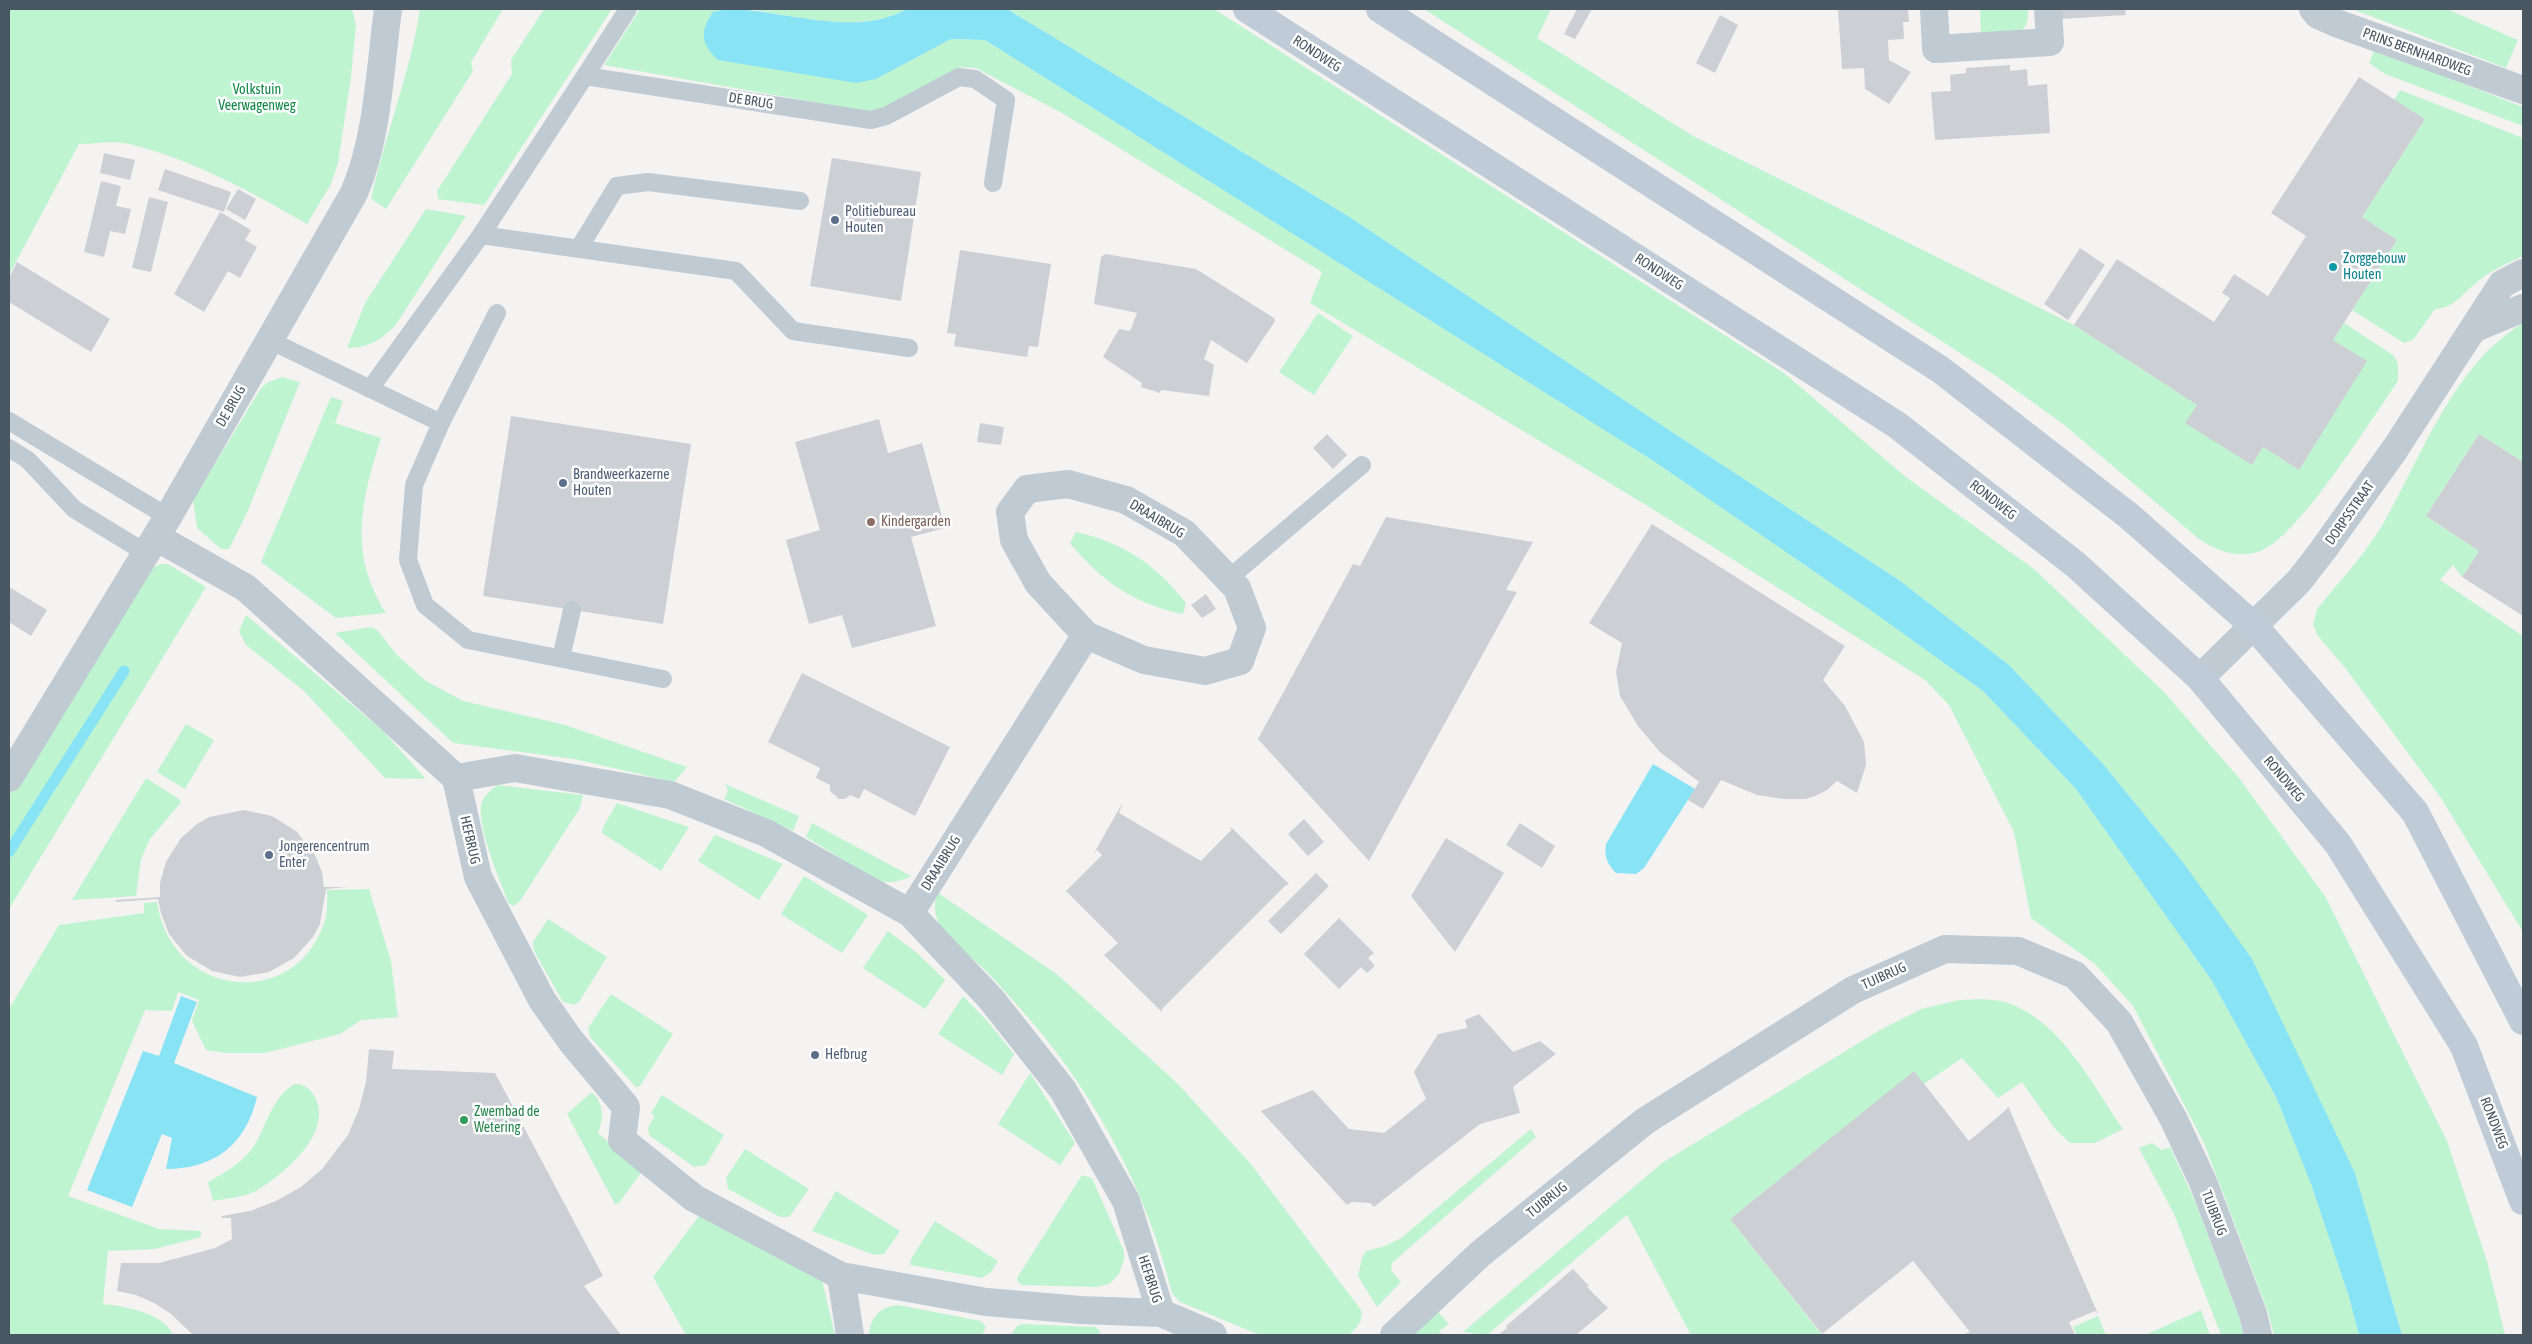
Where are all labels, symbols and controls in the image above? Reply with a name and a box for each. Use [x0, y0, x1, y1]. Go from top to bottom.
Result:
street label: PRINS BERNHARDWEG [2360, 25, 2474, 79]
street label: RONDWEG [1290, 32, 1344, 76]
park label: Volkstuin Veerwagenweg [218, 82, 296, 114]
street label: DE BRUG [727, 89, 775, 113]
place label: Politiebureau Houten [845, 204, 916, 236]
marker: Politiebureau Houten [829, 214, 841, 226]
street label: RONDWEG [1632, 250, 1686, 294]
place label: Zorggebouw Houten [2343, 251, 2406, 284]
marker: Zorggebouw Houten [2327, 261, 2339, 273]
street label: DE BRUG [212, 382, 250, 430]
place label: Brandweerkazerne Houten [573, 467, 670, 500]
marker: Brandweerkazerne Houten [557, 477, 569, 489]
street label: RONDWEG [1966, 477, 2020, 523]
street label: DORPSSTRAAT [2322, 478, 2378, 548]
street label: DRAAIBRUG [1126, 496, 1188, 542]
place label: Kindergarden [881, 514, 951, 530]
marker: Kindergarden [865, 516, 877, 528]
street label: RONDWEG [2260, 753, 2308, 805]
street label: HEFBRUG [456, 814, 484, 866]
street label: DRAAIBRUG [918, 832, 964, 894]
place label: Jongerencentrum Enter [279, 839, 370, 872]
marker: Jongerencentrum Enter [263, 849, 275, 861]
street label: TUIBRUG [1859, 959, 1909, 993]
place label: Hefbrug [825, 1047, 867, 1063]
marker: Hefbrug [809, 1049, 821, 1061]
street label: RONDWEG [2476, 1095, 2512, 1151]
place label: Zwembad de Wetering [474, 1104, 540, 1136]
marker: Zwembad de Wetering [458, 1114, 470, 1126]
street label: TUIBRUG [1523, 1179, 1571, 1221]
street label: TUIBRUG [2198, 1188, 2230, 1238]
street label: HEFBRUG [1134, 1253, 1166, 1305]

